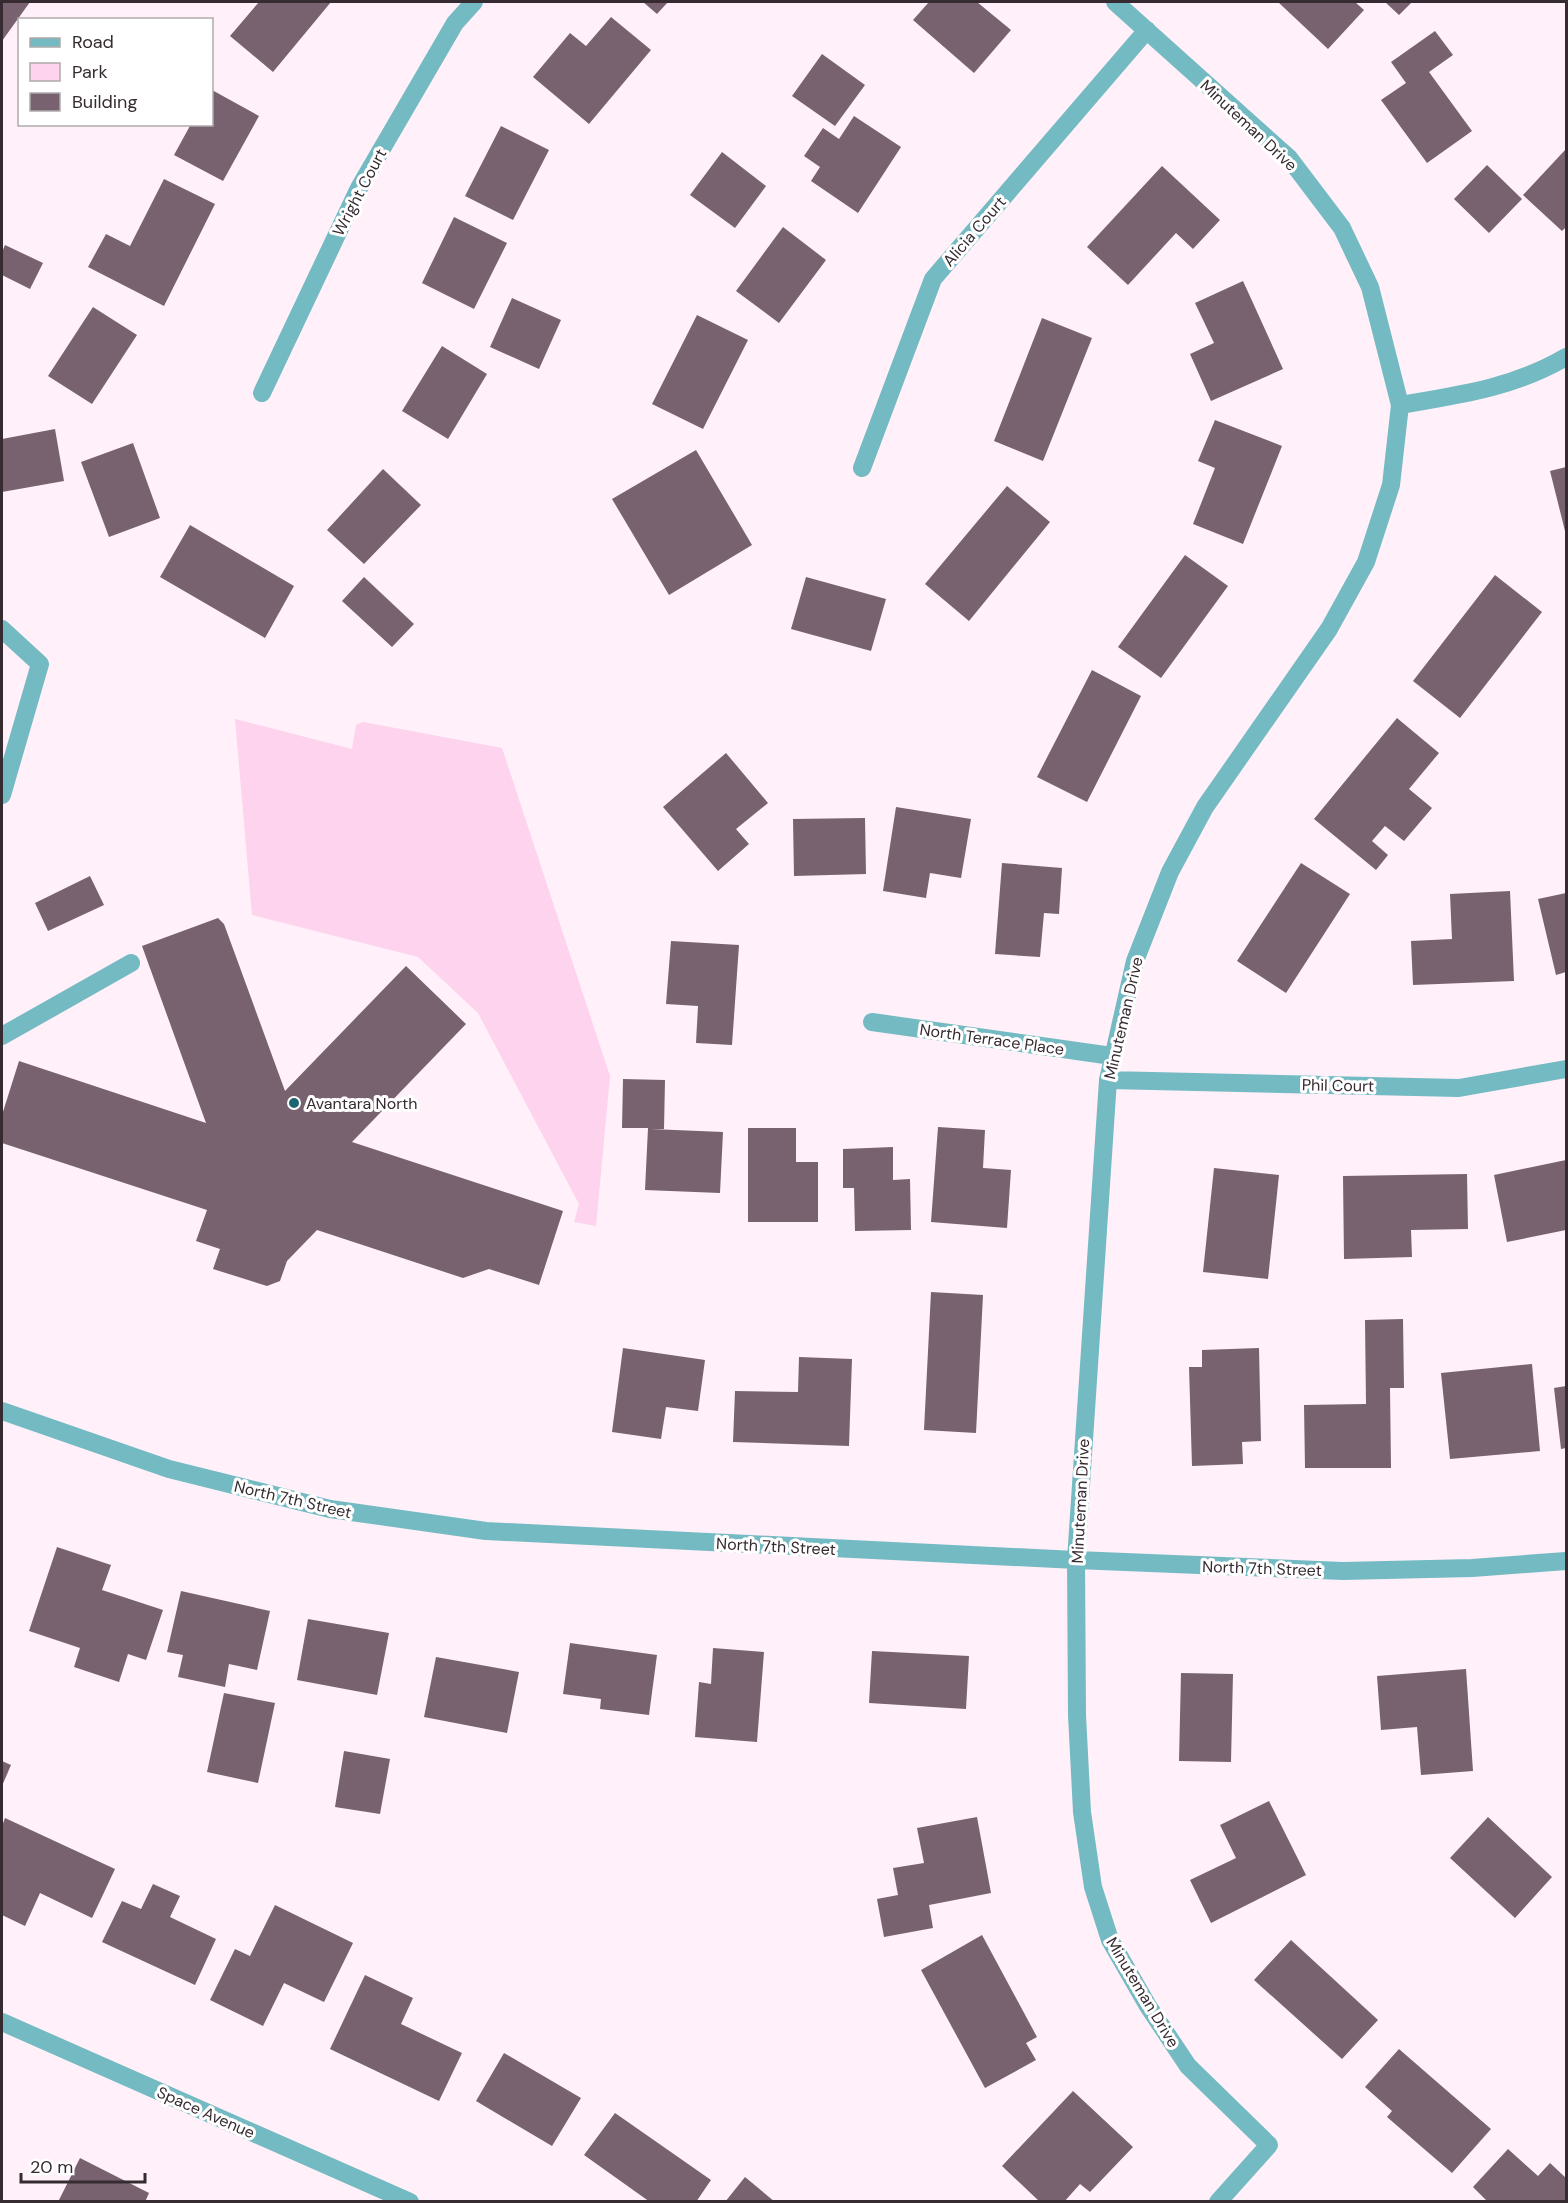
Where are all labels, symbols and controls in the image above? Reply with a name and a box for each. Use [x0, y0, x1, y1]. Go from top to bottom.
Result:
legend [18, 18, 213, 126]
text: Road [72, 30, 114, 54]
text: Park [72, 60, 108, 84]
street label: Minuteman Drive [1196, 75, 1302, 176]
text: Building [72, 90, 137, 114]
street label: Wright Court [328, 145, 391, 240]
street label: Alicia Court [938, 192, 1011, 271]
street label: Minuteman Drive [1099, 955, 1148, 1081]
street label: North Terrace Place [918, 1019, 1066, 1060]
street label: Phil Court [1302, 1074, 1374, 1097]
place label: Avantara North [306, 1093, 418, 1114]
marker: Avantara North [287, 1096, 301, 1110]
street label: Minuteman Drive [1067, 1438, 1094, 1564]
street label: North 7th Street [232, 1476, 354, 1523]
street label: North 7th Street [716, 1533, 836, 1560]
street label: North 7th Street [1202, 1556, 1322, 1581]
street label: Minuteman Drive [1101, 1933, 1184, 2051]
street label: Space Avenue [154, 2082, 258, 2143]
scale bar [21, 2146, 146, 2184]
text: 20 m [30, 2155, 73, 2179]

